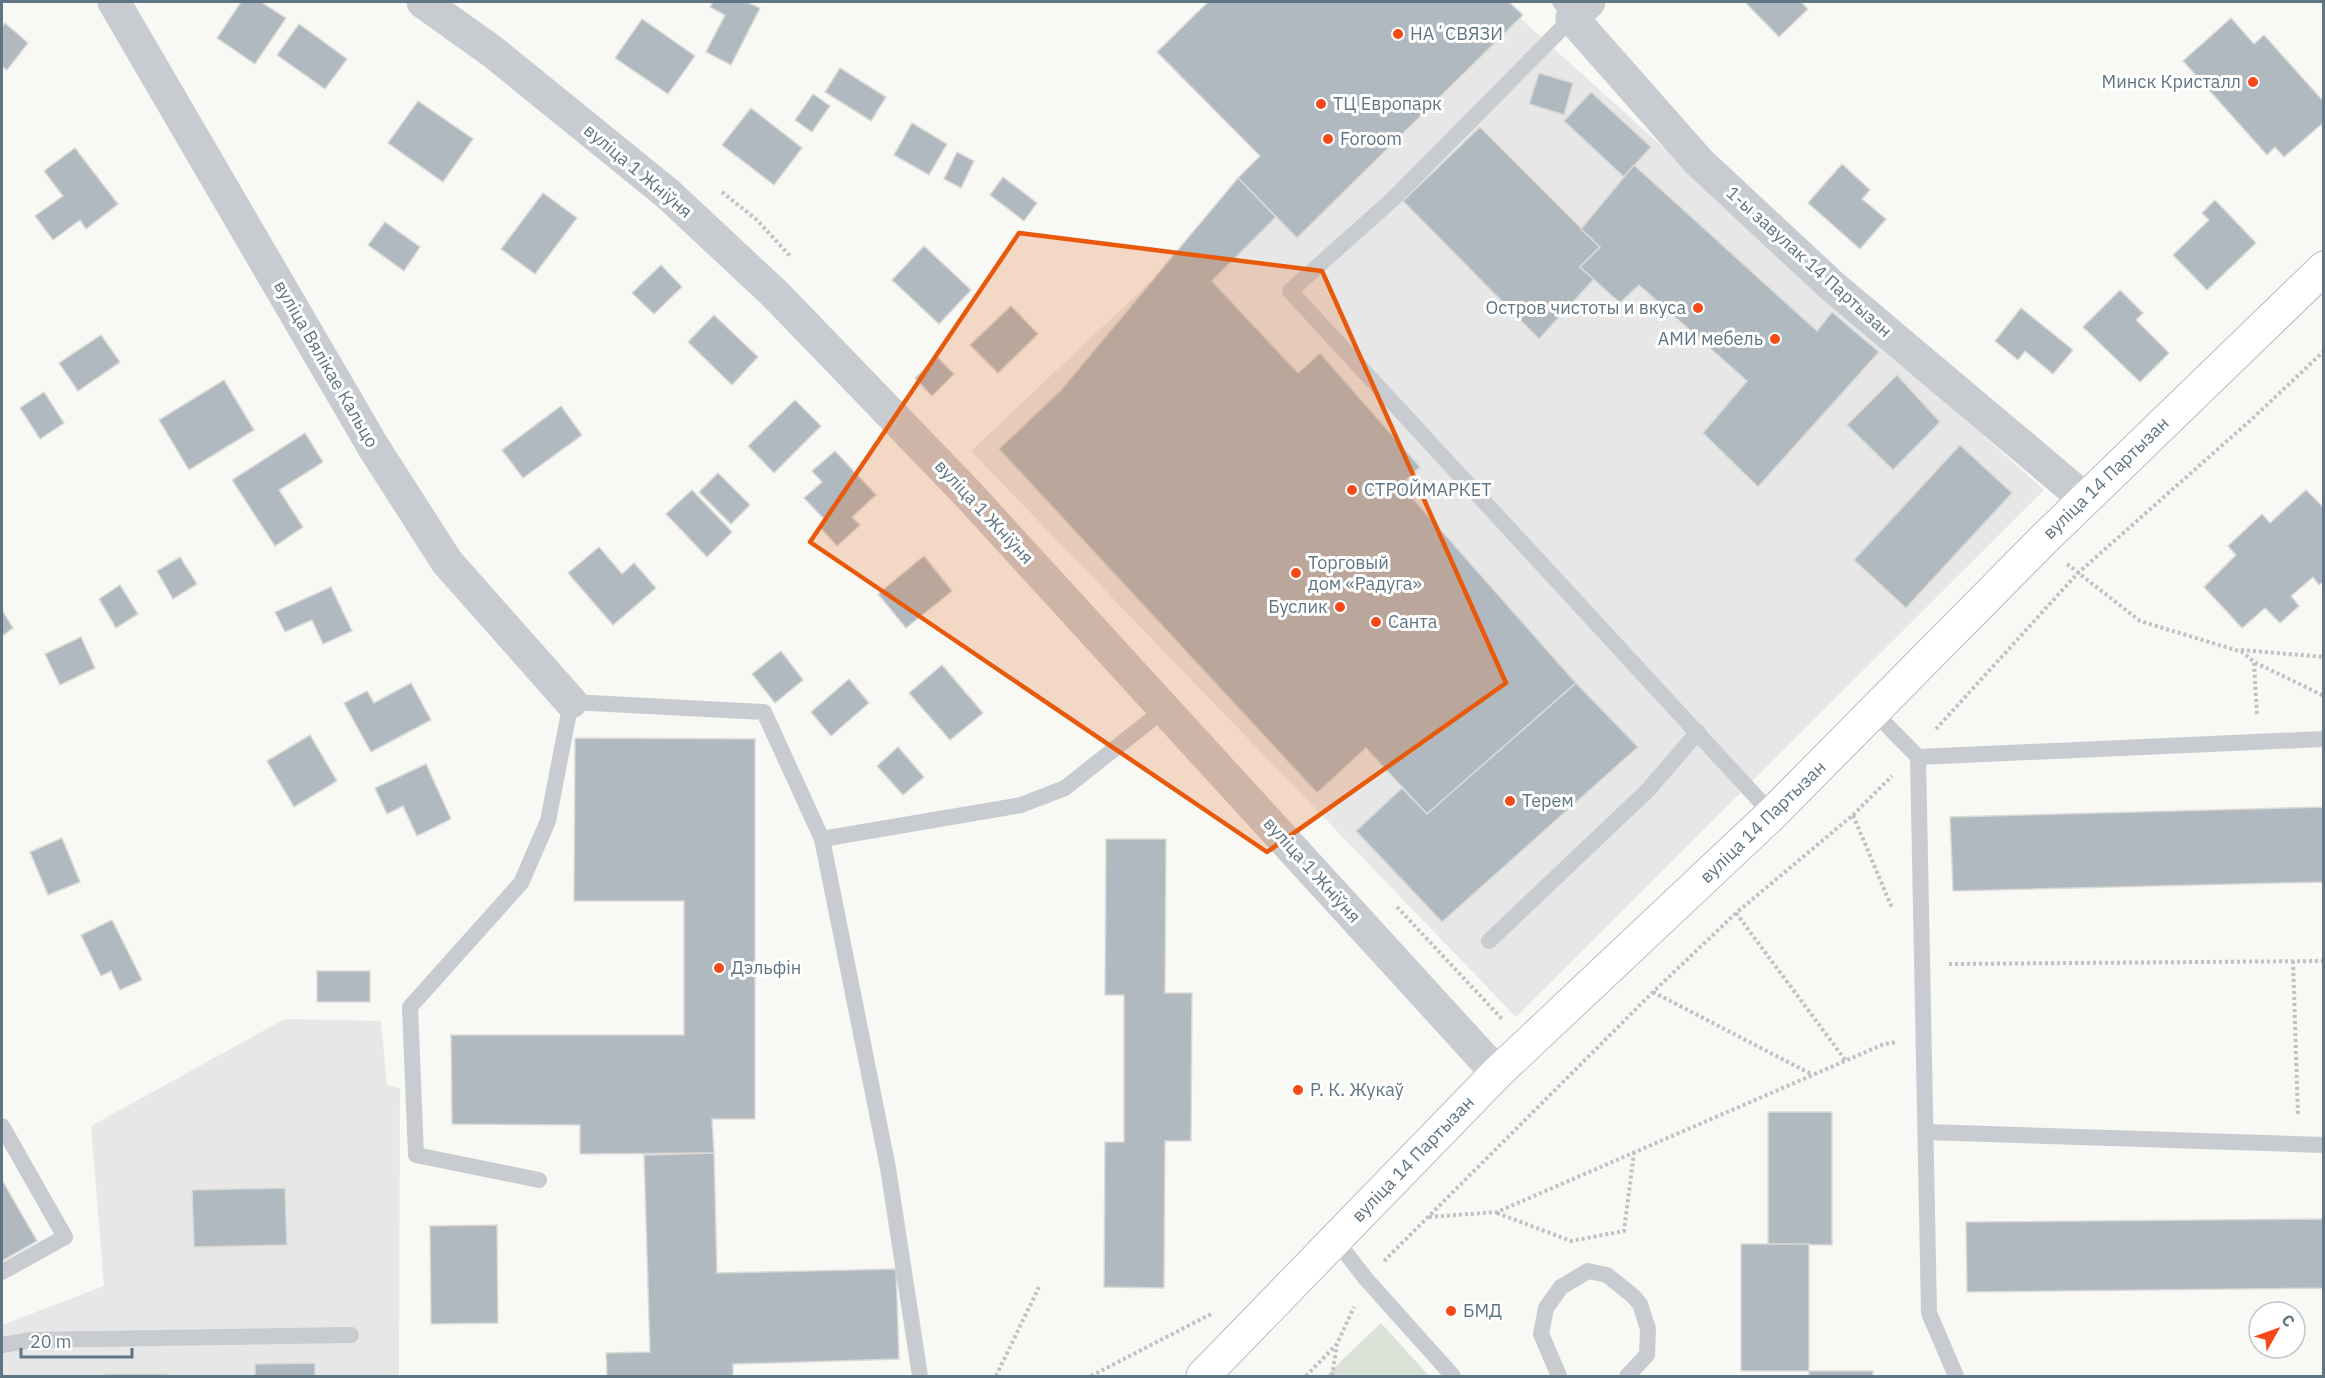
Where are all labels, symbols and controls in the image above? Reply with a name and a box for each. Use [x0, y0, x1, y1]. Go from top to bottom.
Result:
place label: НАʼСВЯЗИ [1410, 22, 1503, 45]
marker: НАʼСВЯЗИ [1391, 27, 1405, 41]
place label: Минск Кристалл [2102, 70, 2241, 93]
marker: Минск Кристалл [2246, 75, 2260, 89]
place label: ТЦ Европарк [1333, 92, 1442, 115]
marker: ТЦ Европарк [1314, 97, 1328, 111]
street label: вуліца 1 Жніўня [579, 119, 697, 223]
place label: Foroom [1340, 127, 1402, 150]
marker: Foroom [1321, 132, 1335, 146]
street label: 1-ы завулак 14 Партызан [1722, 181, 1897, 342]
street label: вуліца Вялікае Кальцо [269, 276, 384, 452]
place label: Остров чистоты и вкуса [1485, 296, 1686, 319]
marker: Остров чистоты и вкуса [1691, 301, 1705, 315]
place label: АМИ мебель [1658, 327, 1763, 350]
marker: АМИ мебель [1768, 332, 1782, 346]
street label: вуліца 14 Партызан [2038, 411, 2174, 544]
street label: вуліца 1 Жніўня [930, 455, 1039, 569]
place label: СТРОЙМАРКЕТ [1364, 478, 1492, 501]
marker: СТРОЙМАРКЕТ [1345, 483, 1359, 497]
place label: Торговый дом «Радуга» [1308, 551, 1422, 595]
marker: Торговый дом «Радуга» [1289, 566, 1303, 580]
place label: Буслик [1268, 595, 1328, 618]
marker: Буслик [1333, 600, 1347, 614]
place label: Санта [1388, 610, 1438, 633]
marker: Санта [1369, 615, 1383, 629]
street label: вуліца 14 Партызан [1695, 755, 1831, 888]
place label: Терем [1522, 789, 1574, 812]
marker: Терем [1503, 794, 1517, 808]
street label: вуліца 1 Жніўня [1259, 812, 1366, 927]
place label: Дэльфін [731, 956, 801, 979]
marker: Дэльфін [712, 961, 726, 975]
place label: Р. К. Жукаў [1310, 1078, 1404, 1101]
marker: Р. К. Жукаў [1291, 1083, 1305, 1097]
street label: вуліца 14 Партызан [1346, 1091, 1479, 1227]
place label: БМД [1463, 1299, 1502, 1322]
north arrow [2247, 1300, 2307, 1360]
marker: БМД [1444, 1304, 1458, 1318]
text: С [2277, 1310, 2300, 1331]
scale bar [21, 1321, 132, 1359]
text: 20 m [30, 1330, 72, 1353]

